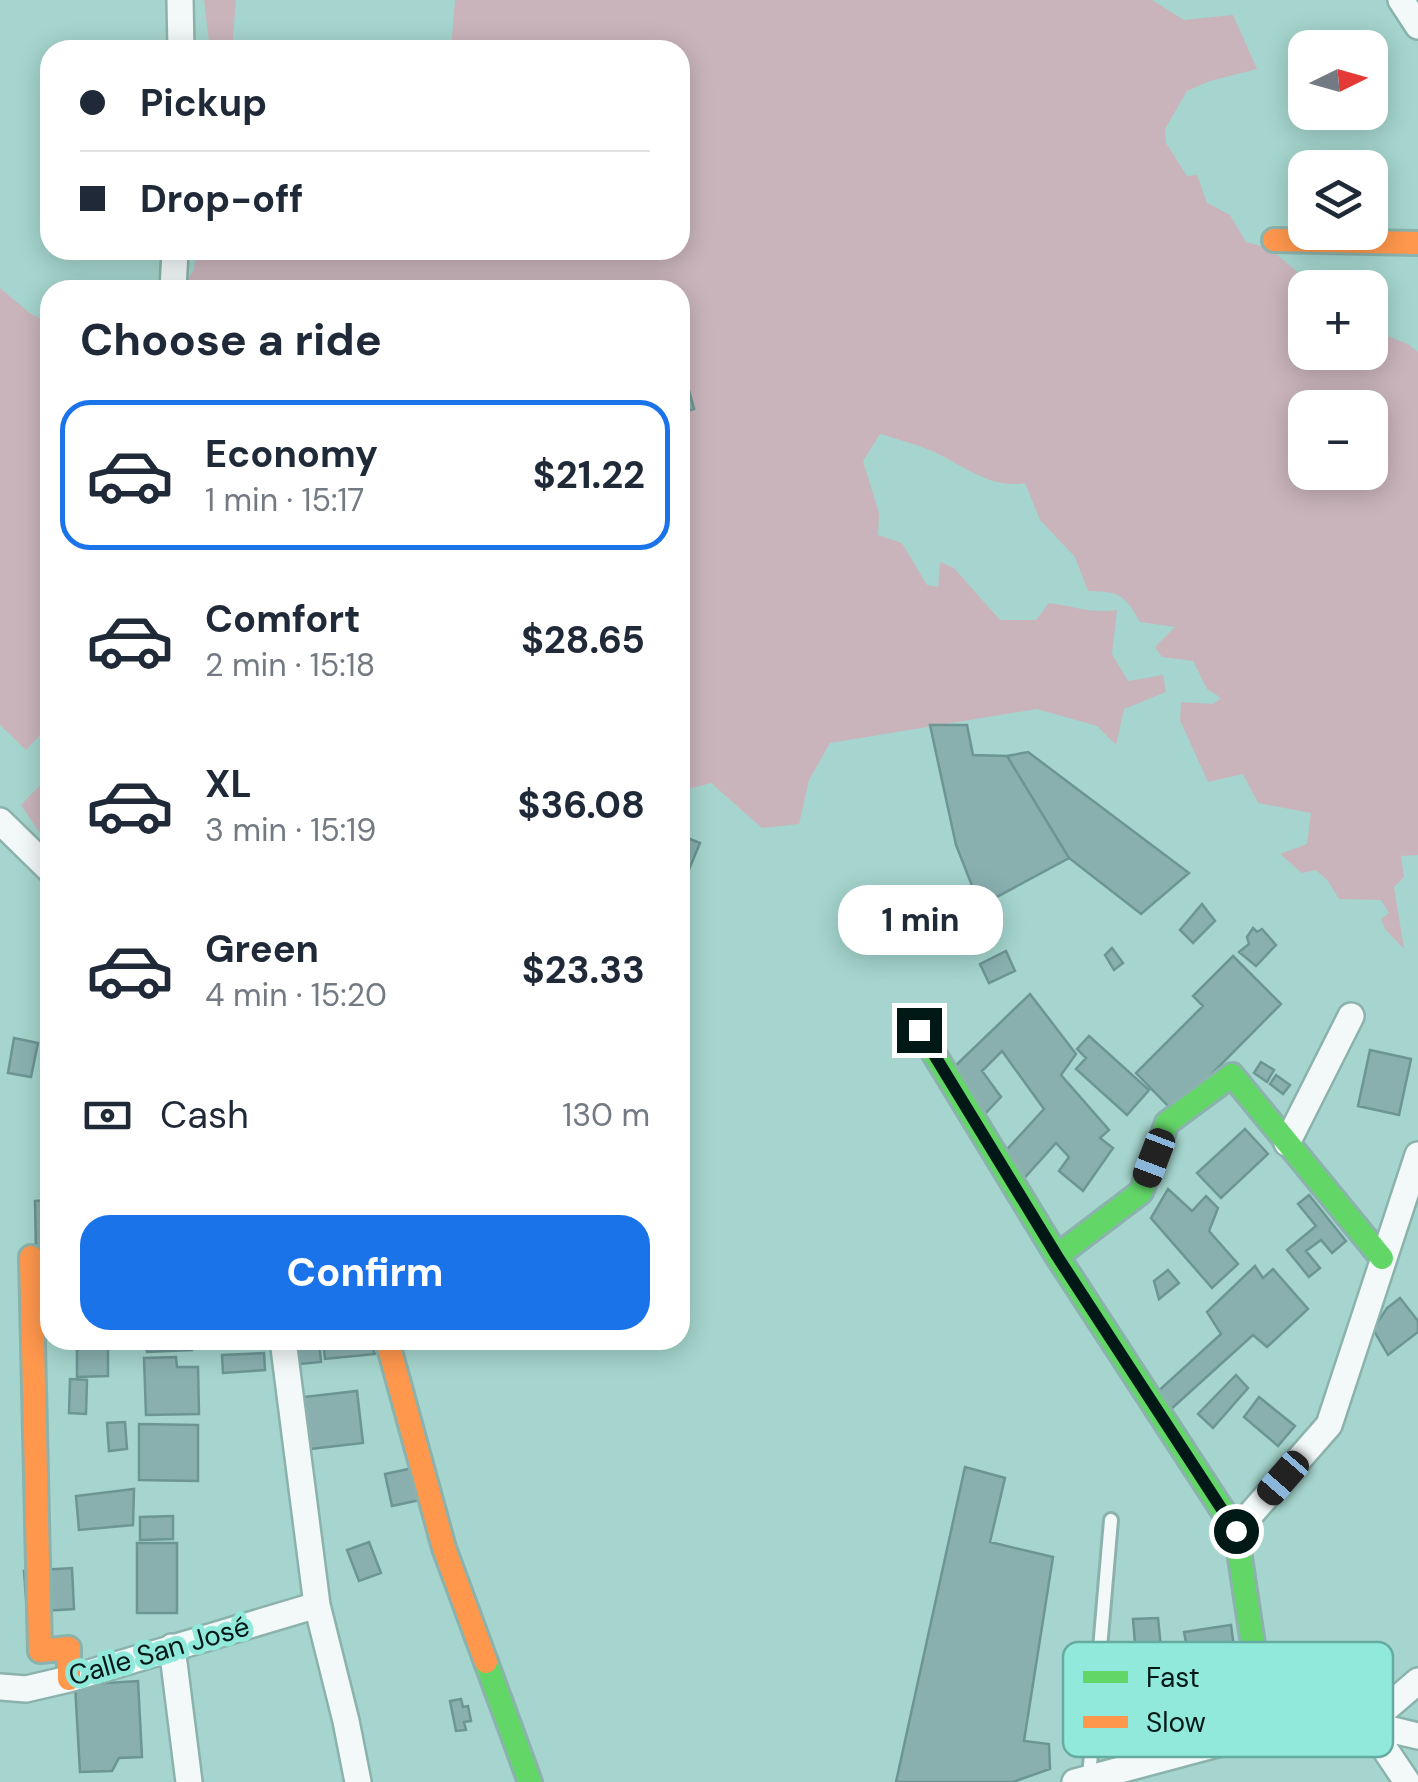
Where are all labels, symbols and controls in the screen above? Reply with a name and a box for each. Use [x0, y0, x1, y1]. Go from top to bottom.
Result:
north arrow [1288, 30, 1388, 130]
map controls [1288, 30, 1388, 490]
text: Pickup [140, 78, 267, 128]
button: layers [1288, 150, 1388, 250]
text: Drop-off [140, 174, 303, 224]
button: + [1288, 270, 1388, 370]
text: Choose a ride [80, 310, 382, 369]
button: − [1288, 390, 1388, 490]
text: Economy [205, 429, 378, 479]
icon: car [85, 430, 175, 520]
text: $21.22 [533, 450, 645, 500]
text: 1 min · 15:17 [205, 479, 364, 521]
text: Comfort [205, 594, 361, 644]
icon: car [85, 595, 175, 685]
text: $28.65 [521, 615, 645, 665]
text: 2 min · 15:18 [205, 644, 375, 686]
text: XL [205, 759, 252, 809]
icon: car [85, 760, 175, 850]
text: $36.08 [517, 780, 645, 830]
text: 3 min · 15:19 [205, 809, 376, 851]
callout: 1 min [836, 885, 1002, 955]
text: 1 min [882, 899, 959, 941]
text: Green [205, 924, 319, 974]
icon: car [85, 925, 175, 1015]
text: $23.33 [522, 945, 645, 995]
text: 4 min · 15:20 [205, 974, 387, 1016]
route end [897, 1008, 942, 1053]
icon: cash [80, 1088, 135, 1143]
text: Cash [160, 1090, 249, 1140]
text: 130 m [562, 1094, 650, 1136]
car [1129, 1125, 1179, 1191]
button: Confirm [80, 1215, 650, 1330]
car [1252, 1446, 1314, 1510]
route start [1214, 1509, 1259, 1554]
street label: Calle San José [64, 1607, 254, 1695]
legend [1063, 1642, 1393, 1757]
text: Fast [1146, 1659, 1200, 1696]
text: Slow [1146, 1704, 1206, 1741]

